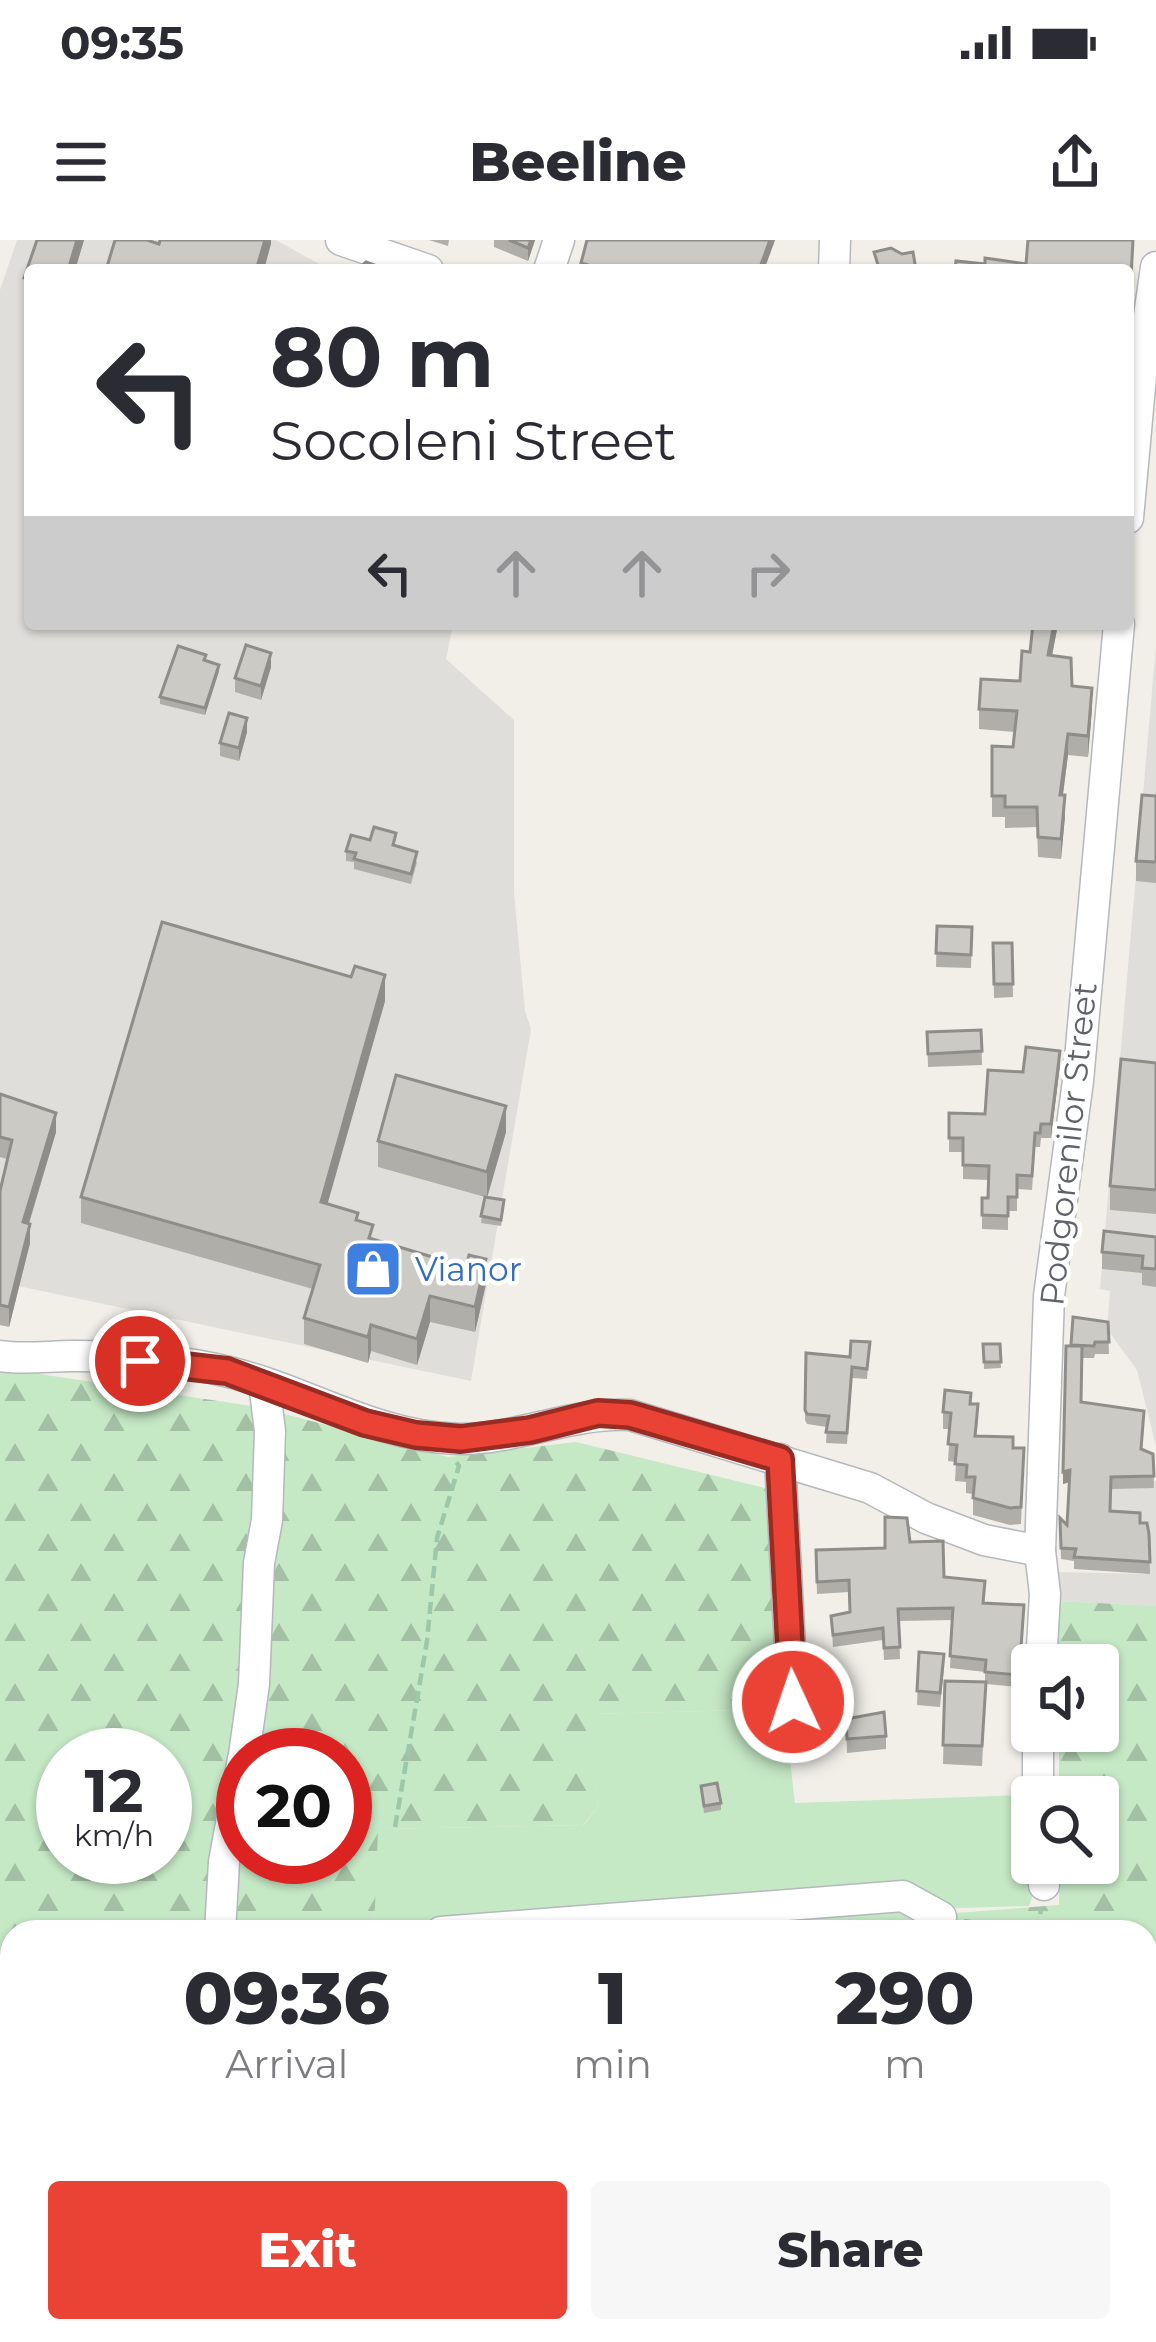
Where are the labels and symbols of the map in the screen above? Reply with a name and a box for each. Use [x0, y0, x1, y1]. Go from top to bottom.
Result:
street label: Podgorenilor Street [1031, 980, 1105, 1308]
shop icon: Vianor [342, 1238, 404, 1300]
place label: Vianor [415, 1249, 522, 1289]
pin [89, 1310, 191, 1412]
position arrow [730, 1639, 856, 1765]
speed limit sign: 20 [216, 1728, 372, 1884]

